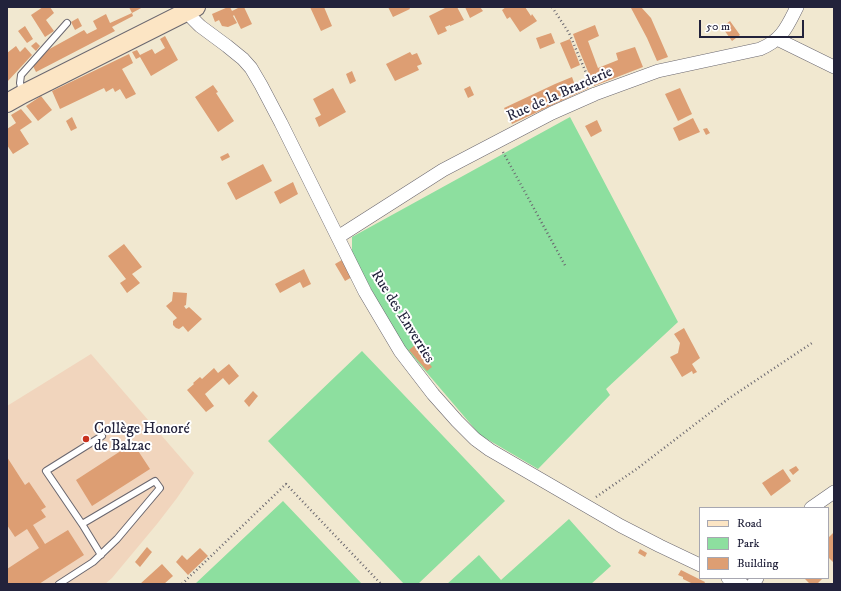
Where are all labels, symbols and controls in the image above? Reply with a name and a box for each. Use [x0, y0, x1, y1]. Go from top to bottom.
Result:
scale bar [701, 12, 806, 38]
text: 50 m [706, 19, 730, 34]
street label: Rue de la Brarderie [504, 64, 616, 126]
street label: Rue des Enverries [366, 267, 438, 367]
place label: Collège Honoré de Balzac [94, 421, 190, 456]
marker: Collège Honoré de Balzac [81, 434, 91, 444]
legend [699, 507, 829, 579]
text: Road [737, 516, 762, 531]
text: Park [737, 536, 759, 551]
text: Building [737, 556, 778, 571]

